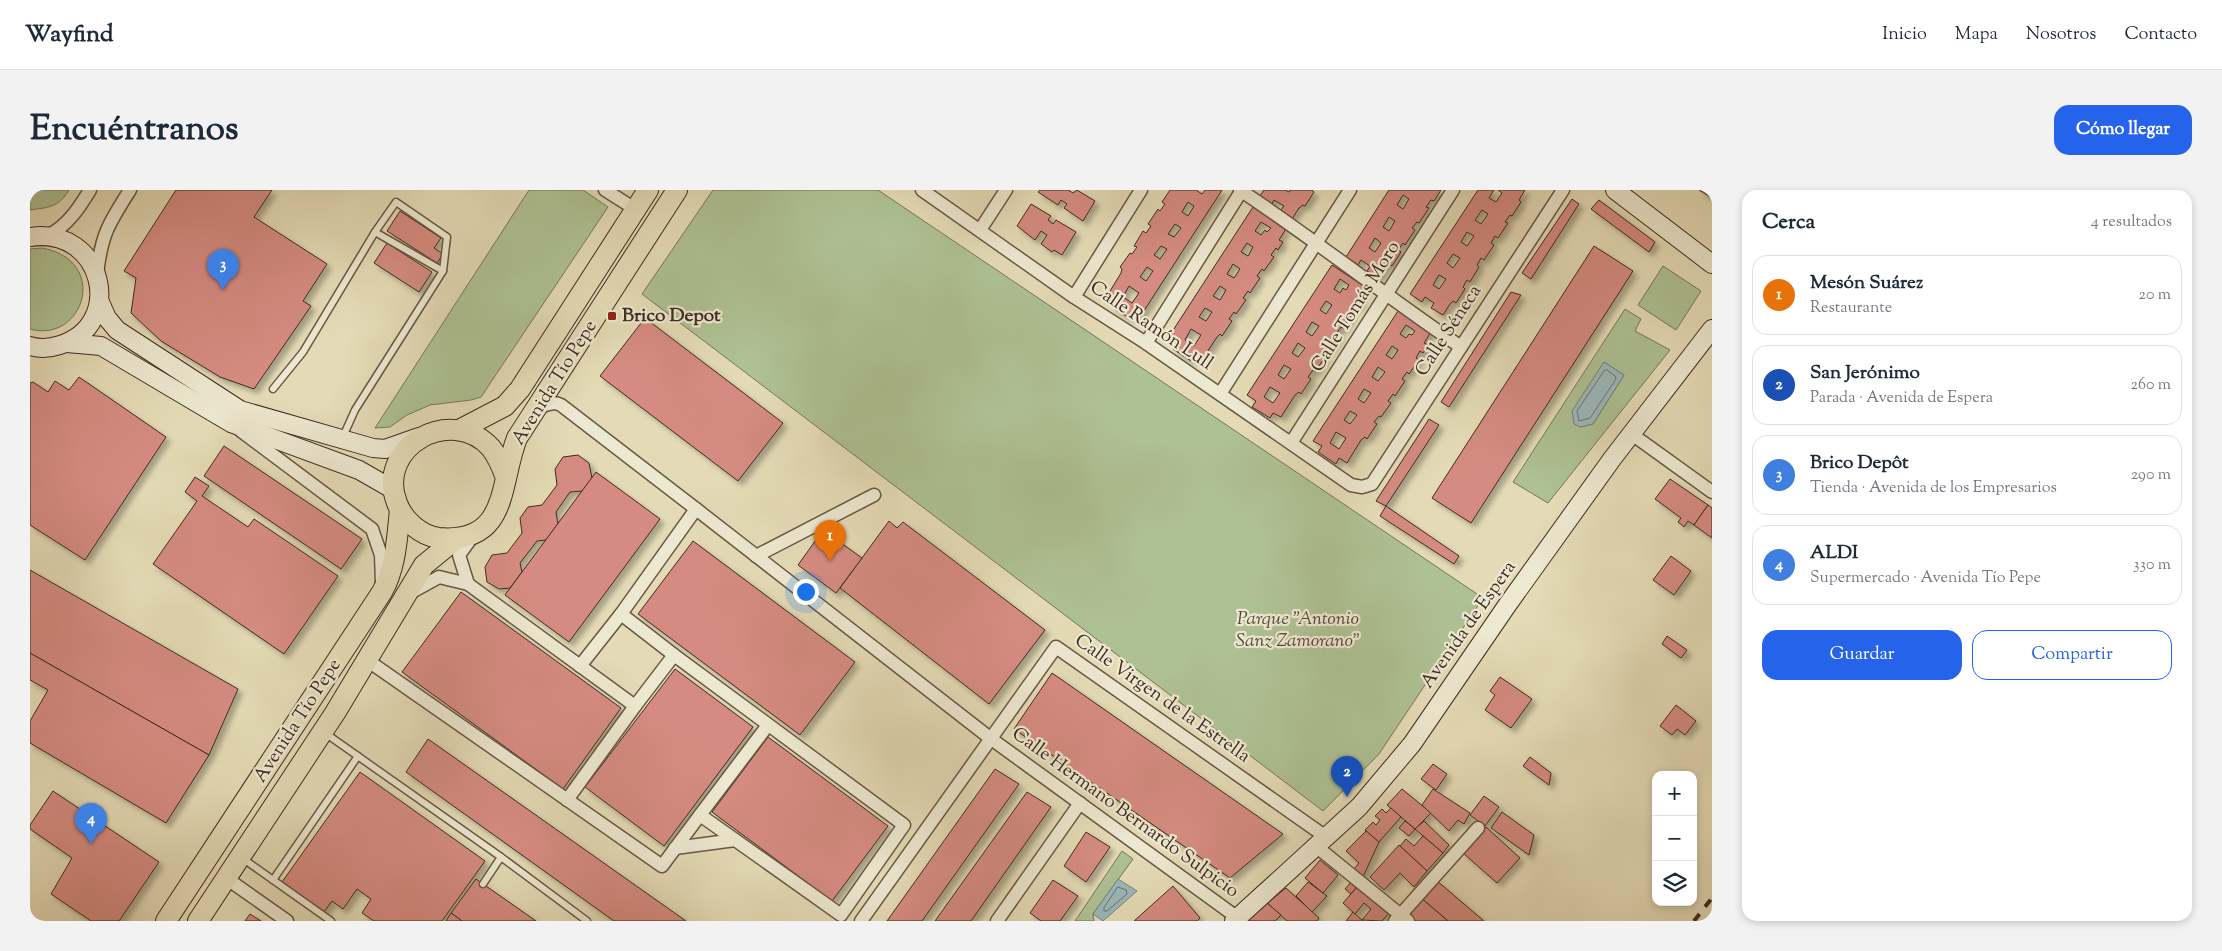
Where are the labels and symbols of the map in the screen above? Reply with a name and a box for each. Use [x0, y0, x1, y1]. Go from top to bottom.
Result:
street label: Calle Tomás Moro [1305, 236, 1407, 378]
pin: 3 [207, 249, 239, 290]
street label: Calle Ramón Lull [1084, 275, 1218, 377]
street label: Calle Séneca [1409, 280, 1489, 382]
place label: Brico Depot [622, 303, 721, 330]
marker: Brico Depot [606, 310, 618, 322]
street label: Avenida Tío Pepe [506, 315, 604, 451]
pin: 1 [814, 520, 846, 561]
street label: Avenida de Espera [1415, 555, 1523, 694]
your location [793, 579, 819, 605]
park label: Parque "Antonio Sanz Zamorano" [1236, 606, 1360, 655]
street label: Calle Virgen de la Estrella [1069, 628, 1256, 770]
street label: Avenida Tío Pepe [248, 654, 348, 788]
street label: Calle Hermano Bernardo Sulpicio [1006, 721, 1244, 905]
pin: 2 [1331, 756, 1363, 797]
pin: 4 [75, 803, 107, 844]

